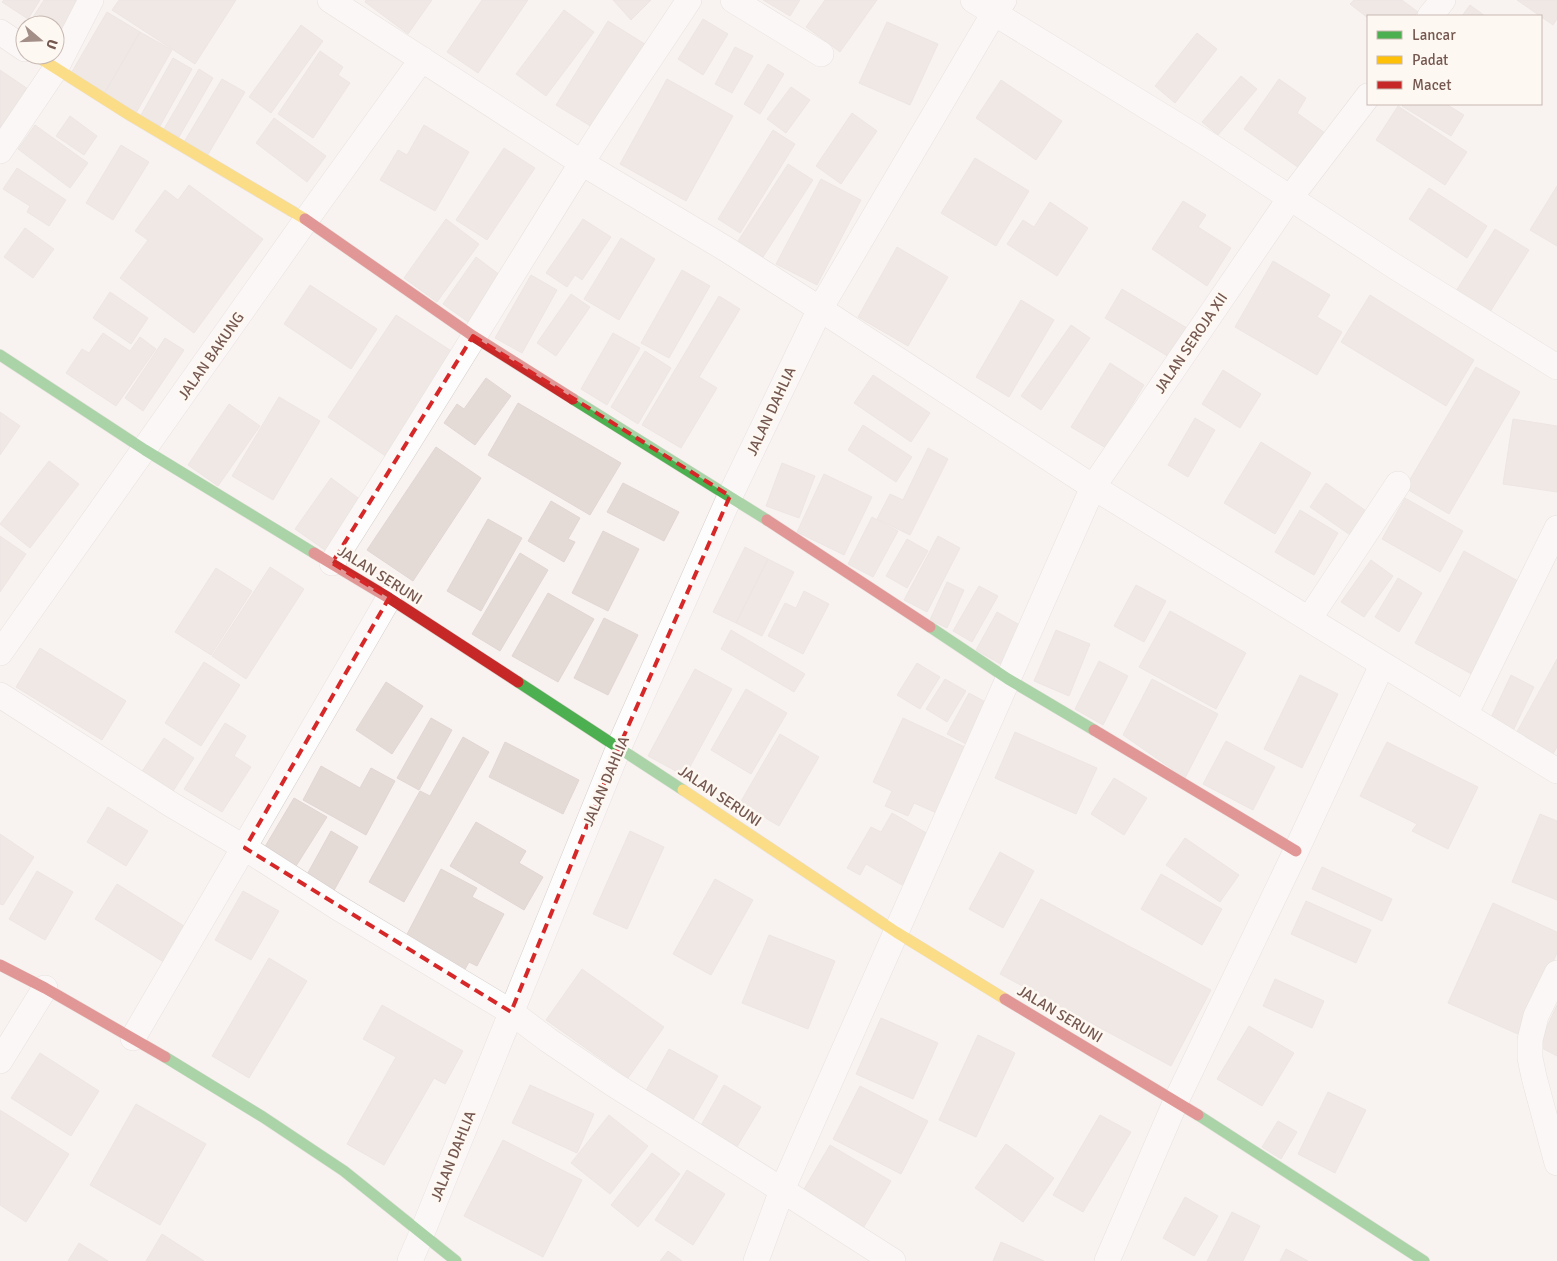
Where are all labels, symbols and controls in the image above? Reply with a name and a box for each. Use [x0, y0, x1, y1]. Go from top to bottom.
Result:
north arrow [15, 15, 65, 65]
legend [1367, 15, 1542, 105]
text: Lancar [1412, 26, 1456, 44]
text: U [42, 37, 61, 51]
text: Padat [1412, 51, 1448, 69]
text: Macet [1412, 76, 1451, 94]
street label: JALAN SEROJA XII [1151, 289, 1231, 397]
street label: JALAN BAKUNG [174, 309, 248, 403]
street label: JALAN DAHLIA [743, 364, 799, 458]
street label: JALAN SERUNI [334, 542, 426, 608]
street label: JALAN DAHLIA [579, 733, 633, 829]
street label: JALAN SERUNI [675, 762, 765, 830]
street label: JALAN SERUNI [1014, 982, 1106, 1046]
street label: JALAN DAHLIA [427, 1108, 479, 1204]

